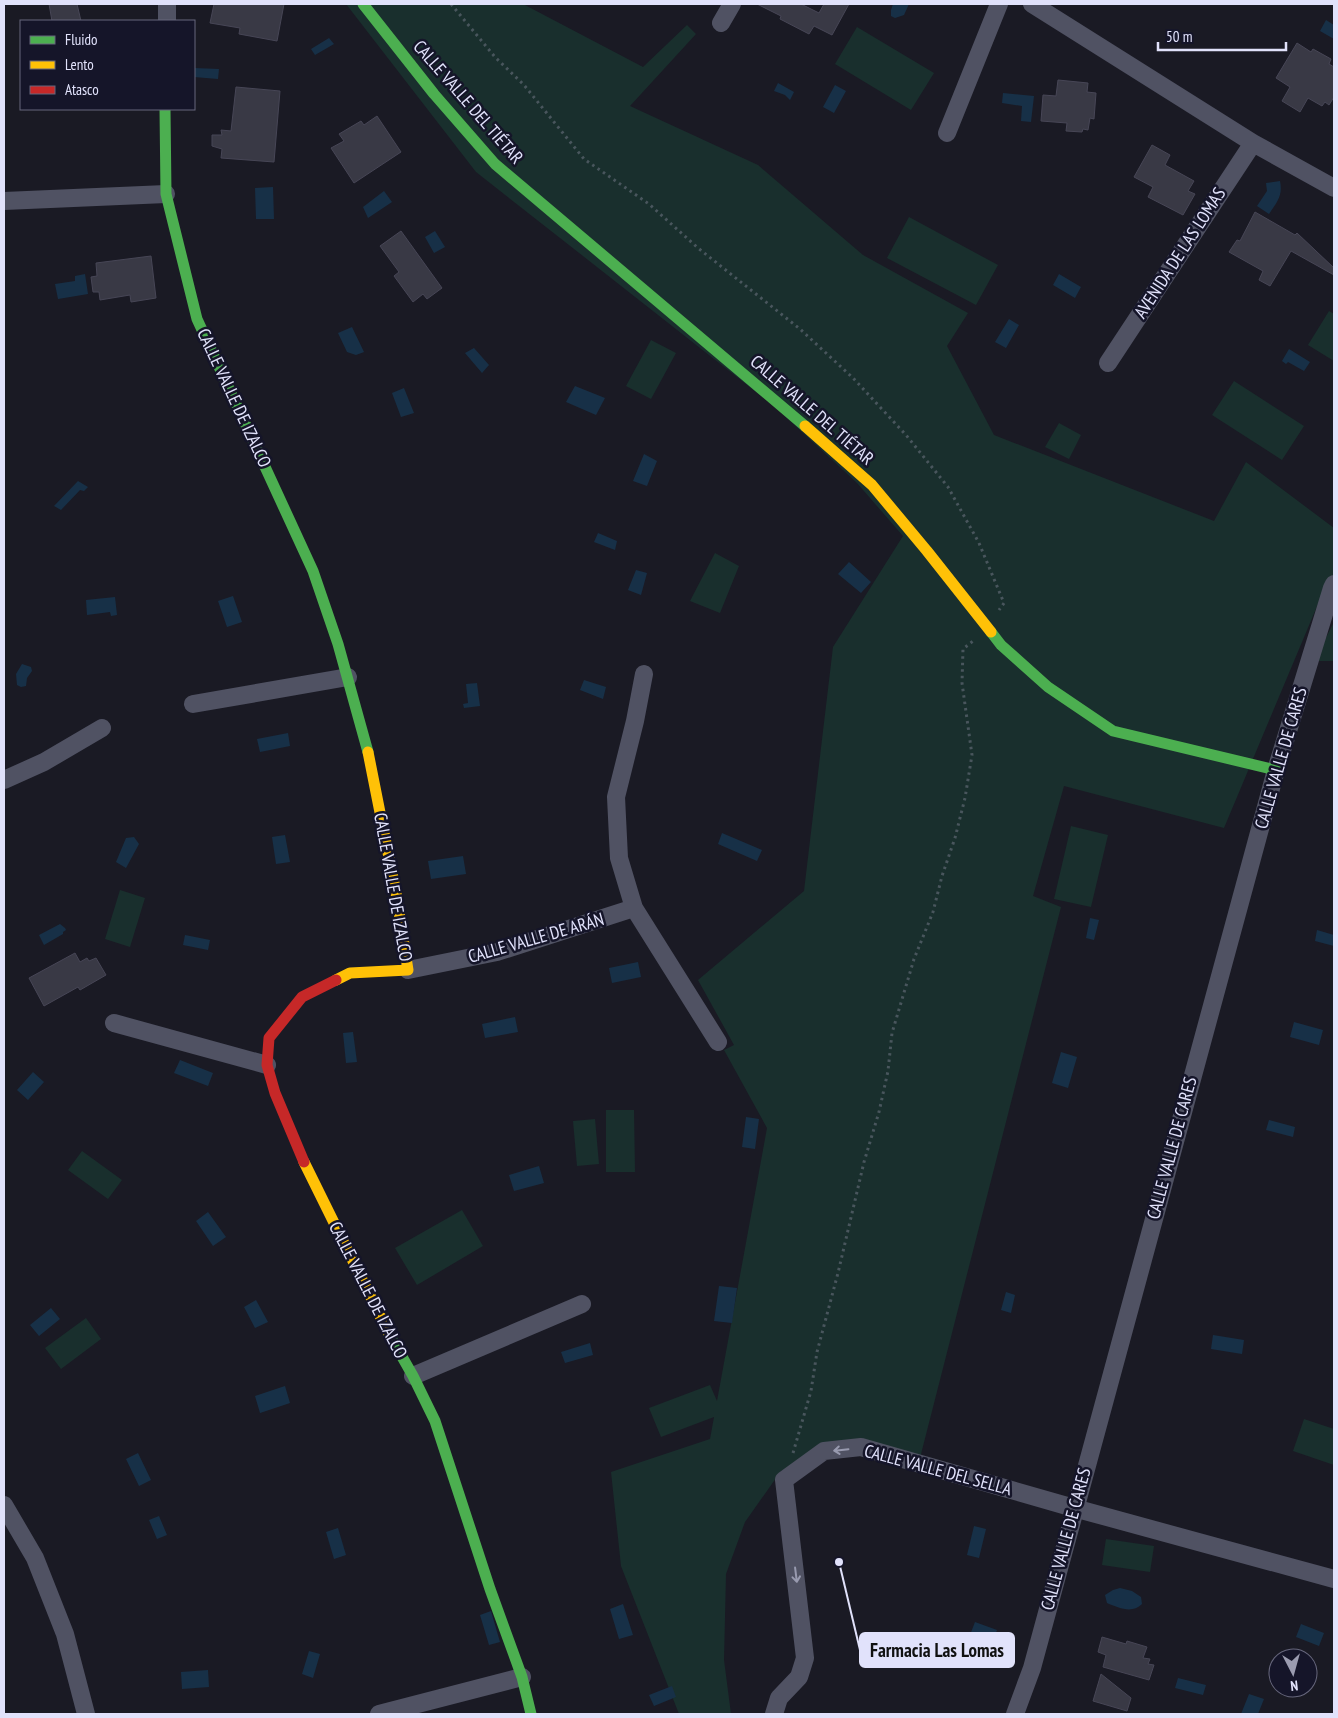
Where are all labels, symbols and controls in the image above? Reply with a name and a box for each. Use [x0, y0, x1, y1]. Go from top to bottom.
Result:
legend [20, 20, 195, 110]
scale bar [1158, 20, 1286, 52]
text: 50 m [1166, 27, 1192, 46]
text: Fluido [65, 30, 97, 49]
street label: CALLE VALLE DEL TIÉTAR [408, 35, 529, 169]
text: Lento [65, 55, 94, 74]
text: Atasco [65, 80, 99, 99]
street label: AVENIDA DE LAS LOMAS [1129, 183, 1231, 322]
street label: CALLE VALLE DE IZALCO [192, 325, 277, 471]
street label: CALLE VALLE DEL TIÉTAR [746, 350, 879, 470]
street label: CALLE VALLE DE CARES [1249, 684, 1312, 831]
street label: CALLE VALLE DE IZALCO [369, 811, 418, 963]
street label: CALLE VALLE DE ARÁN [465, 907, 607, 968]
street label: CALLE VALLE DE CARES [1141, 1074, 1202, 1222]
street label: CALLE VALLE DE IZALCO [324, 1218, 413, 1362]
street label: CALLE VALLE DEL SELLA [862, 1439, 1015, 1500]
one-way arrow [834, 1445, 850, 1455]
street label: CALLE VALLE DE CARES [1035, 1465, 1096, 1613]
one-way arrow [791, 1567, 801, 1583]
callout: Farmacia Las Lomas [860, 1633, 1014, 1667]
text: Farmacia Las Lomas [870, 1638, 1004, 1662]
north arrow [1268, 1648, 1318, 1698]
text: N [1290, 1677, 1299, 1695]

